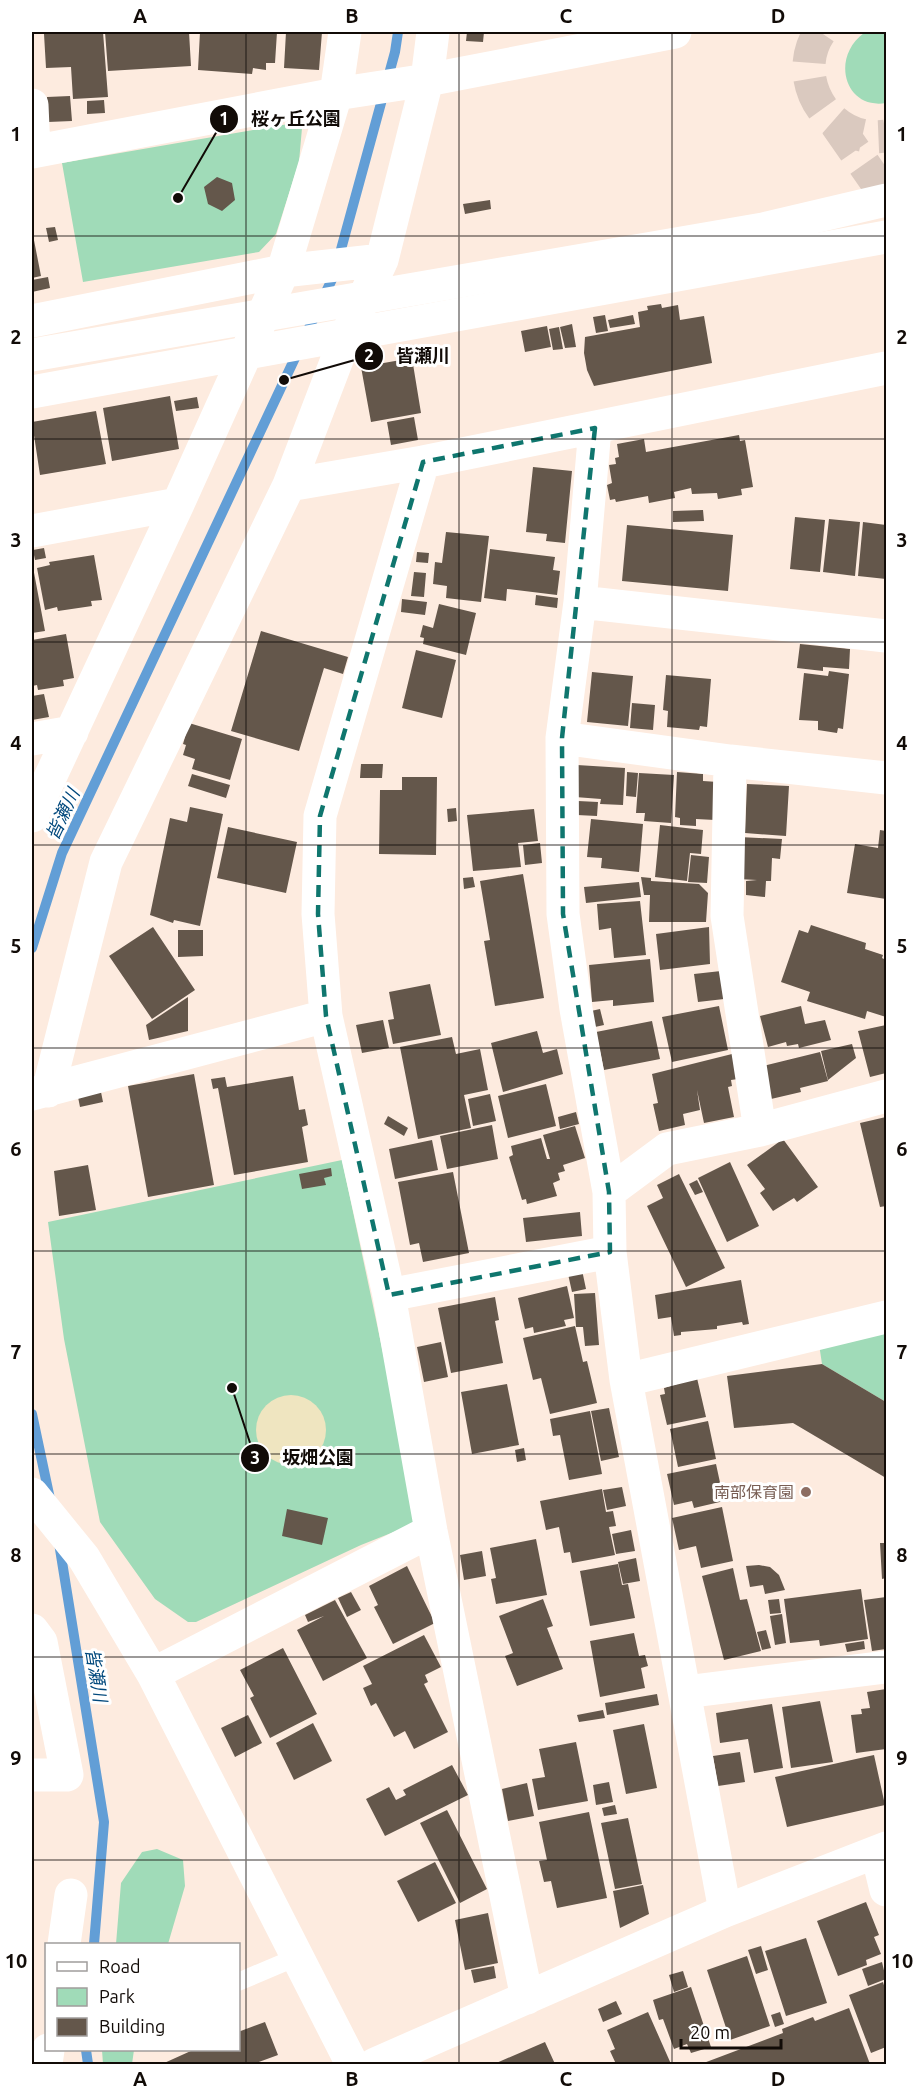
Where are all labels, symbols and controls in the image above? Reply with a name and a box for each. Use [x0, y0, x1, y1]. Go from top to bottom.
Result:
text: A [133, 4, 147, 27]
text: B [345, 4, 359, 27]
text: C [560, 4, 573, 27]
text: D [771, 4, 785, 27]
callout: 桜ヶ丘公園 [209, 101, 353, 137]
text: 1 [219, 108, 229, 128]
text: 桜ヶ丘公園 [251, 108, 341, 128]
text: 1 [10, 122, 22, 145]
text: 1 [896, 122, 908, 145]
text: 2 [10, 325, 22, 348]
text: 2 [896, 325, 908, 348]
callout: 皆瀬川 [354, 338, 462, 374]
text: 2 [364, 345, 374, 365]
text: 皆瀬川 [396, 345, 450, 365]
text: 3 [10, 528, 22, 551]
text: 3 [896, 528, 908, 551]
text: 4 [10, 731, 22, 754]
text: 4 [896, 731, 908, 754]
water label: 皆瀬川 [42, 783, 83, 843]
text: 5 [10, 934, 22, 957]
text: 5 [896, 934, 908, 957]
text: 6 [10, 1137, 22, 1160]
text: 6 [896, 1137, 908, 1160]
text: 7 [10, 1340, 22, 1363]
text: 7 [896, 1340, 908, 1363]
callout: 坂畑公園 [240, 1440, 366, 1476]
text: 3 [250, 1447, 260, 1467]
text: 坂畑公園 [282, 1447, 354, 1467]
place label: 南部保育園 [714, 1483, 794, 1501]
marker: 南部保育園 [799, 1485, 813, 1499]
text: 8 [10, 1543, 22, 1566]
text: 8 [896, 1543, 908, 1566]
water label: 皆瀬川 [83, 1647, 111, 1705]
text: 9 [10, 1746, 22, 1769]
text: 9 [896, 1746, 908, 1769]
legend [45, 1943, 240, 2051]
text: 10 [5, 1949, 27, 1972]
text: 10 [891, 1949, 913, 1972]
text: Road [99, 1956, 141, 1976]
text: Park [99, 1986, 135, 2006]
scale bar [681, 2012, 782, 2050]
text: Building [99, 2016, 165, 2036]
text: 20 m [690, 2022, 730, 2042]
text: A [133, 2067, 147, 2090]
text: B [345, 2067, 359, 2090]
text: C [560, 2067, 573, 2090]
text: D [771, 2067, 785, 2090]

